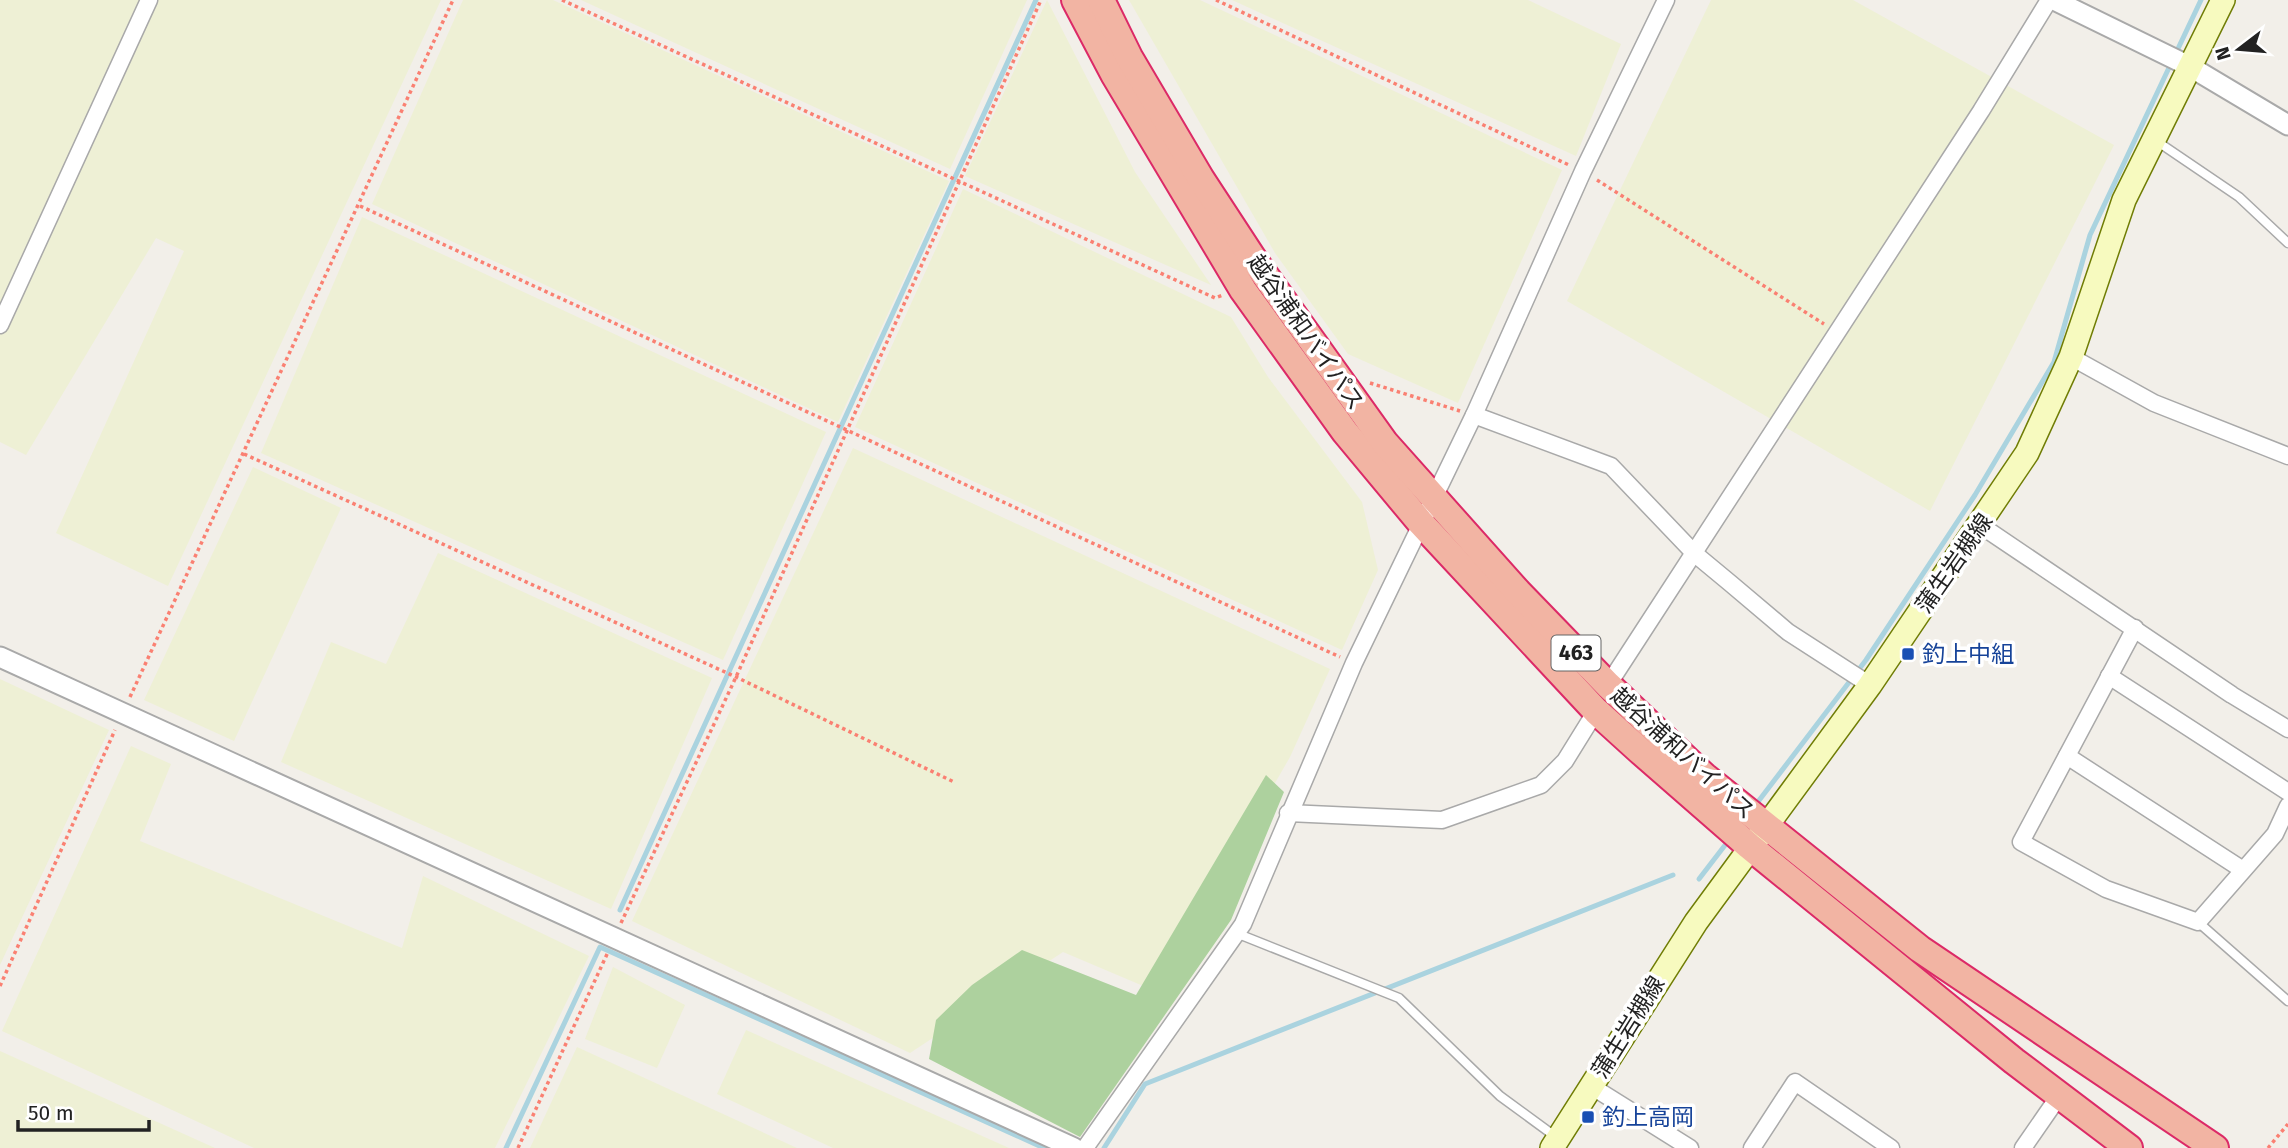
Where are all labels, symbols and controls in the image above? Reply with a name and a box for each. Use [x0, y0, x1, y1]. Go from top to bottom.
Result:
north arrow [2204, 14, 2274, 84]
text: N [2210, 44, 2236, 63]
street label: 越谷浦和バイパス [1242, 249, 1370, 415]
street label: 蒲生岩槻線 [1910, 508, 1998, 618]
road number: 463 [1552, 636, 1600, 670]
place label: 釣上中組 [1922, 640, 2014, 668]
marker: 釣上中組 [1900, 646, 1916, 662]
street label: 越谷浦和バイパス [1605, 681, 1761, 825]
street label: 蒲生岩槻線 [1586, 971, 1670, 1083]
scale bar [18, 1088, 149, 1132]
text: 50 m [28, 1100, 74, 1126]
place label: 釣上高岡 [1602, 1103, 1694, 1131]
marker: 釣上高岡 [1580, 1109, 1596, 1125]

